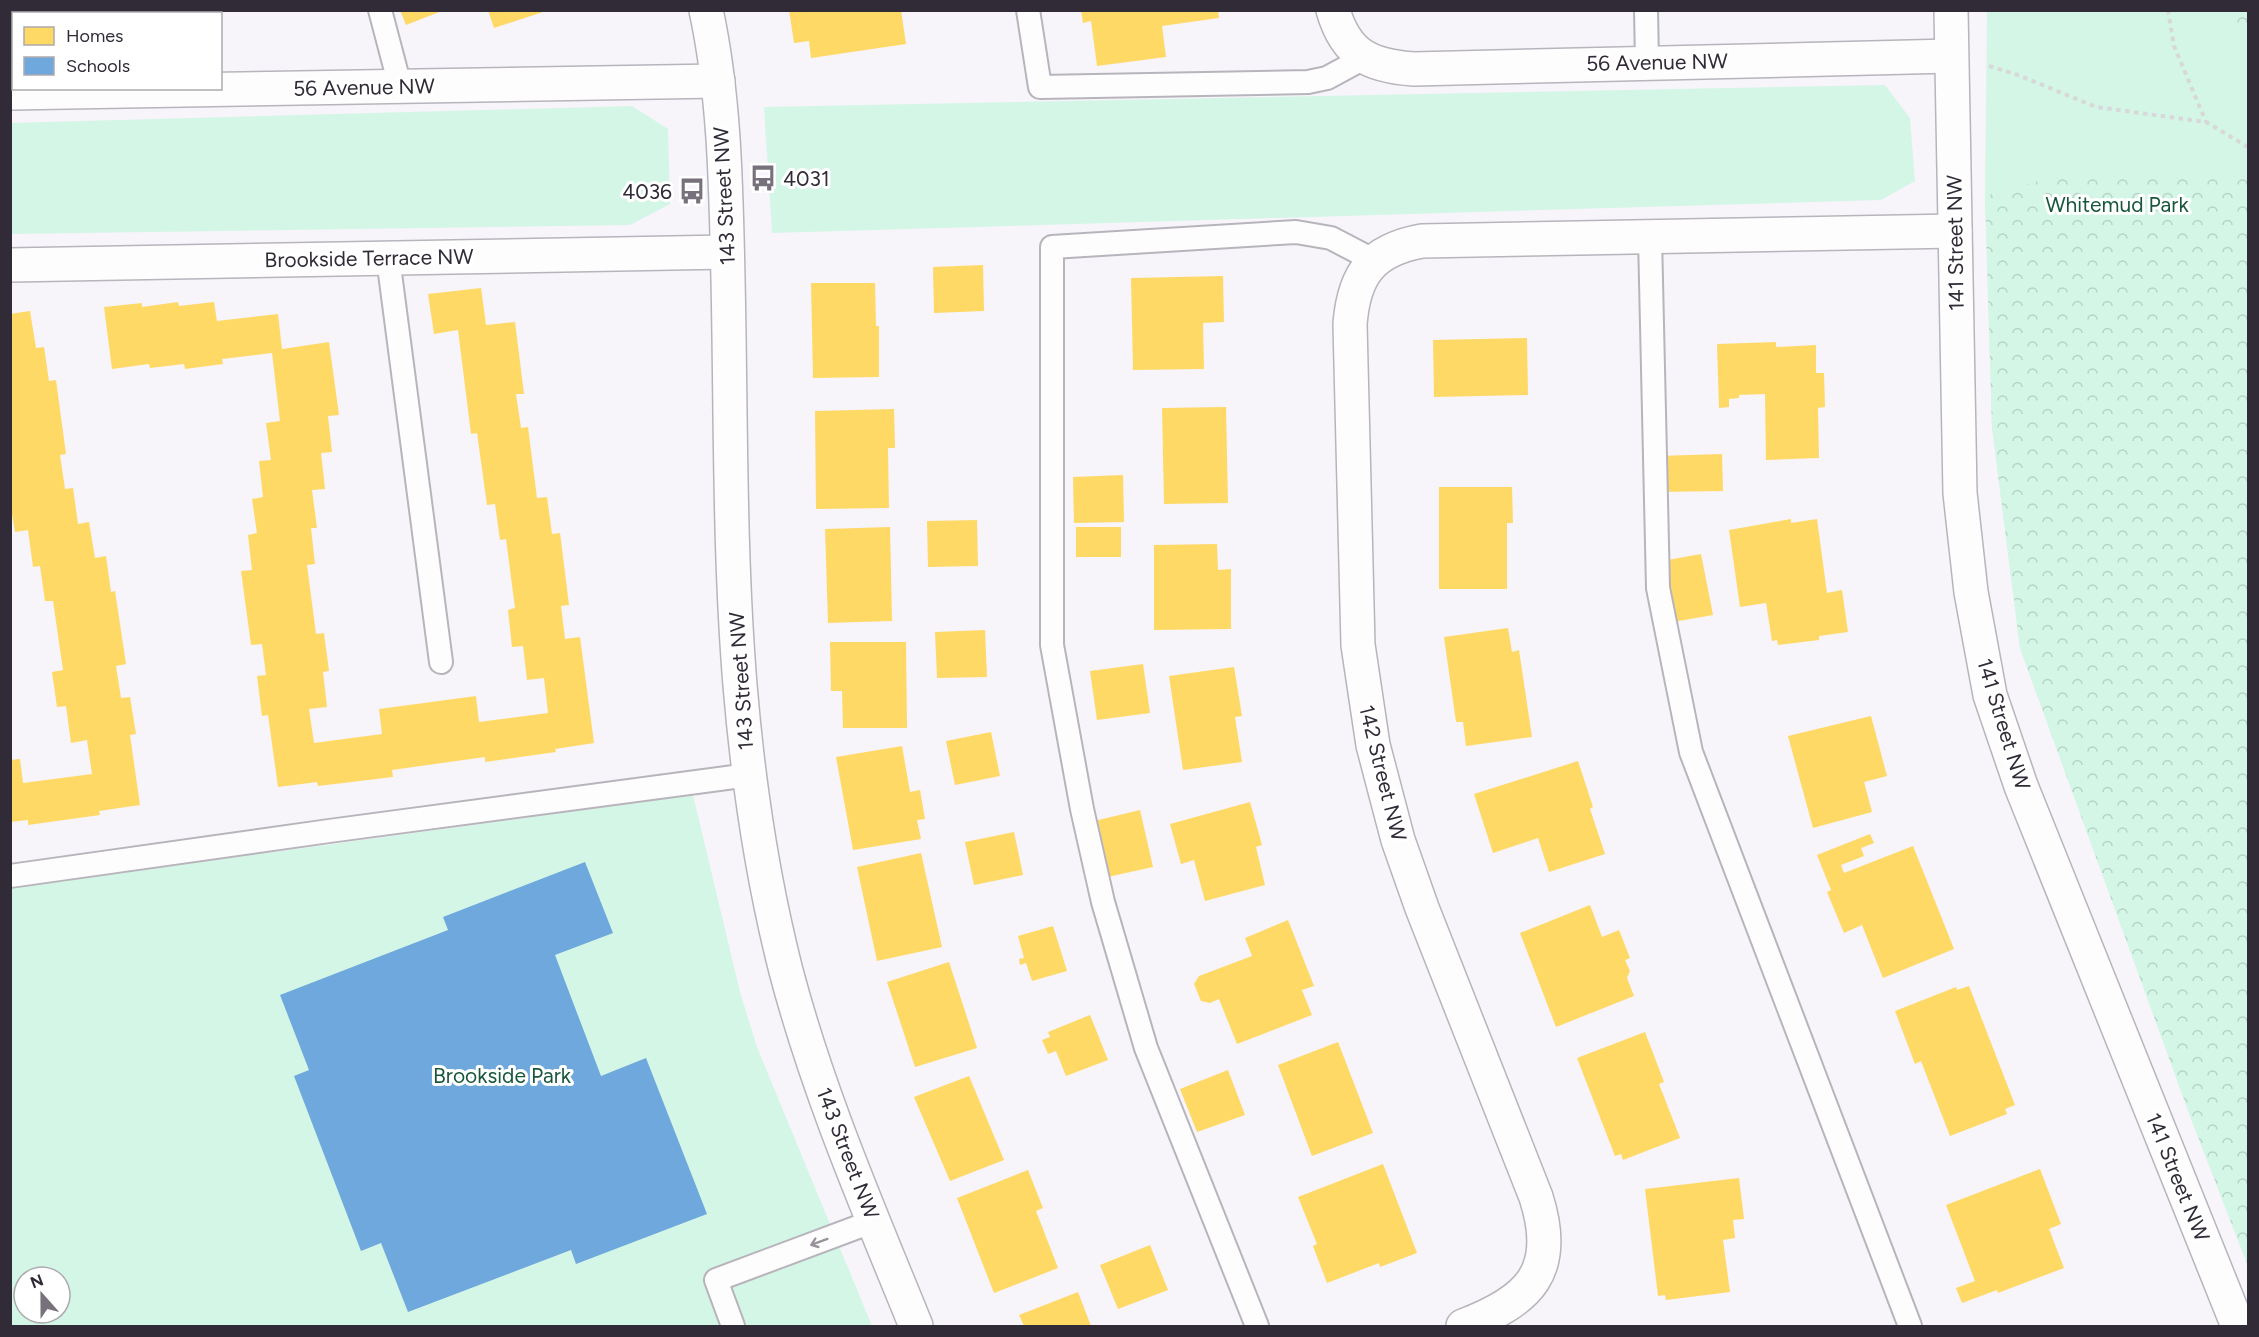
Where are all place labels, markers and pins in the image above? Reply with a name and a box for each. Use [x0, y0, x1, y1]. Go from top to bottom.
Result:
bus stop icon: 4031 [748, 163, 778, 193]
place label: 4031 [783, 166, 830, 191]
bus stop icon: 4036 [677, 176, 707, 206]
place label: 4036 [622, 179, 672, 204]

